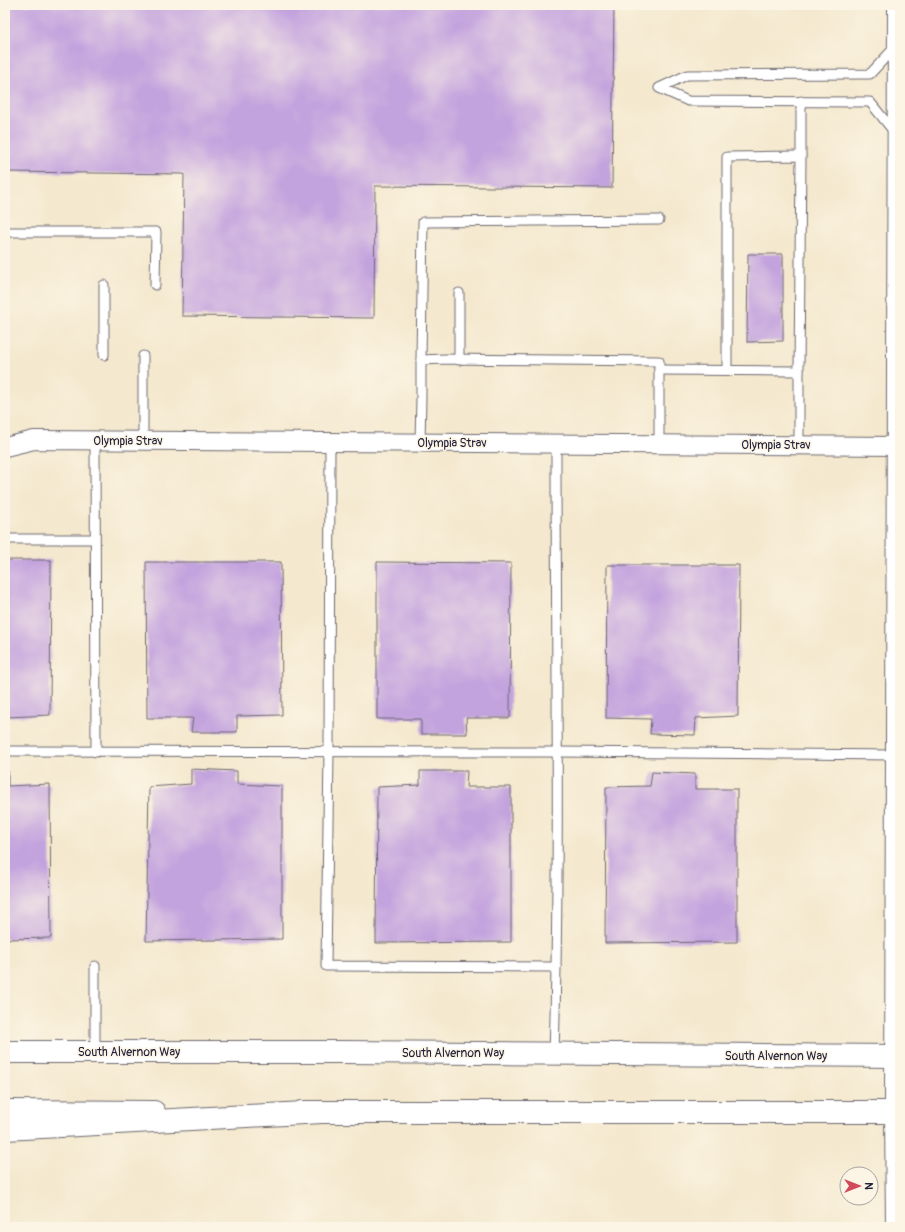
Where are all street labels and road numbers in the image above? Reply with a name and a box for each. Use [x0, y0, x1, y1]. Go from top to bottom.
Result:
street label: Olympia Strav [93, 434, 163, 449]
street label: Olympia Strav [417, 436, 487, 451]
street label: Olympia Strav [741, 438, 811, 453]
street label: South Alvernon Way [78, 1045, 180, 1060]
street label: South Alvernon Way [402, 1046, 504, 1061]
street label: South Alvernon Way [725, 1049, 827, 1064]

